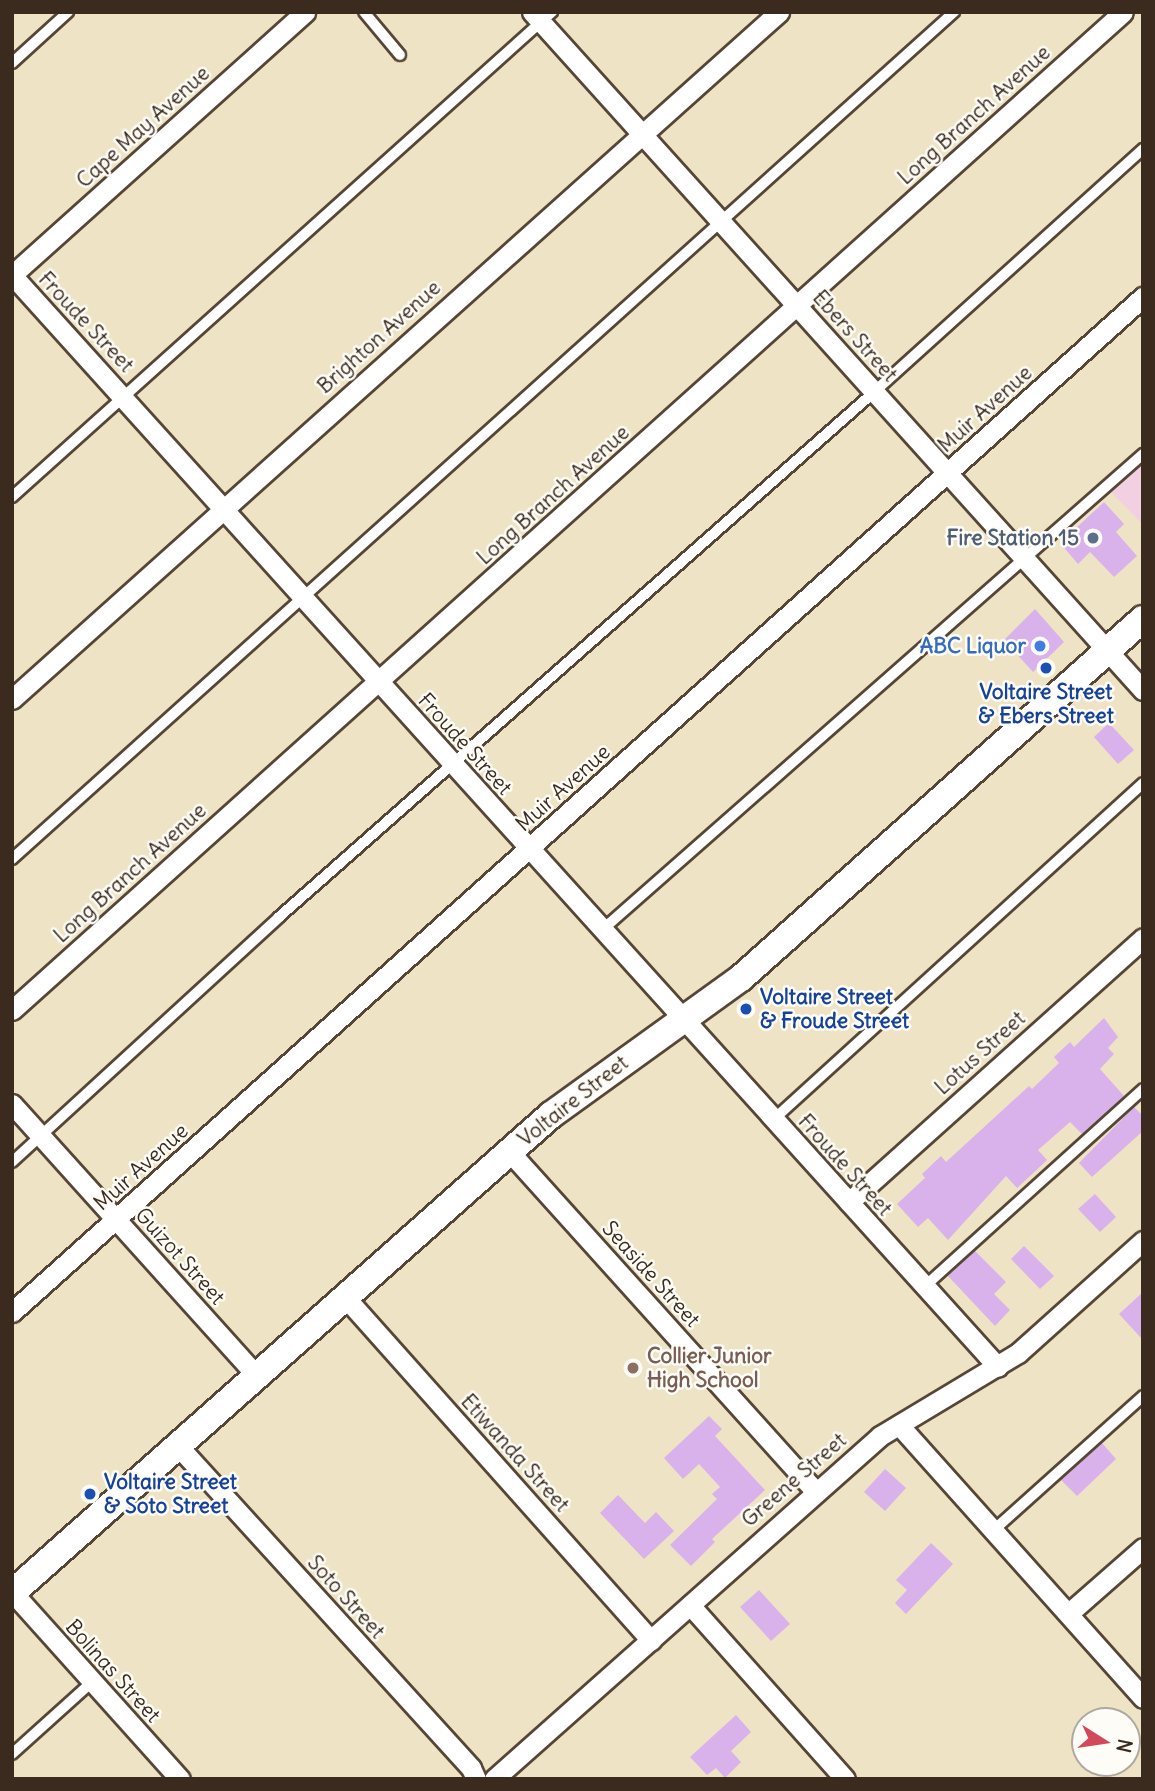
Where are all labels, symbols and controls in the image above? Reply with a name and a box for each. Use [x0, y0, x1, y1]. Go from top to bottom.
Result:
street label: Long Branch Avenue [893, 40, 1055, 190]
street label: Cape May Avenue [71, 61, 215, 193]
street label: Froude Street [33, 267, 139, 377]
street label: Brighton Avenue [312, 275, 446, 399]
street label: Ebers Street [807, 285, 903, 387]
street label: Muir Avenue [933, 360, 1037, 458]
street label: Long Branch Avenue [472, 420, 634, 570]
place label: Fire Station 15 [947, 525, 1079, 551]
marker: Fire Station 15 [1085, 530, 1101, 546]
place label: ABC Liquor [920, 633, 1026, 659]
marker: ABC Liquor [1032, 638, 1048, 654]
marker: Voltaire Street & Ebers Street [1038, 660, 1054, 676]
place label: Voltaire Street & Ebers Street [978, 679, 1114, 729]
street label: Froude Street [413, 688, 517, 800]
street label: Muir Avenue [511, 739, 615, 837]
street label: Long Branch Avenue [49, 798, 211, 948]
place label: Voltaire Street & Froude Street [760, 984, 909, 1034]
marker: Voltaire Street & Froude Street [738, 1001, 754, 1017]
street label: Lotus Street [930, 1006, 1030, 1100]
street label: Voltaire Street [513, 1050, 633, 1152]
street label: Froude Street [793, 1109, 897, 1221]
street label: Muir Avenue [89, 1118, 193, 1216]
street label: Guizot Street [130, 1202, 230, 1310]
street label: Seaside Street [597, 1216, 705, 1332]
place label: Collier Junior High School [647, 1343, 772, 1393]
marker: Collier Junior High School [625, 1360, 641, 1376]
street label: Etiwanda Street [455, 1389, 575, 1517]
street label: Greene Street [737, 1428, 851, 1532]
place label: Voltaire Street & Soto Street [104, 1469, 237, 1519]
marker: Voltaire Street & Soto Street [82, 1486, 98, 1502]
street label: Soto Street [302, 1550, 390, 1644]
street label: Bolinas Street [60, 1614, 166, 1728]
north arrow [1071, 1707, 1141, 1777]
text: N [1111, 1737, 1138, 1755]

